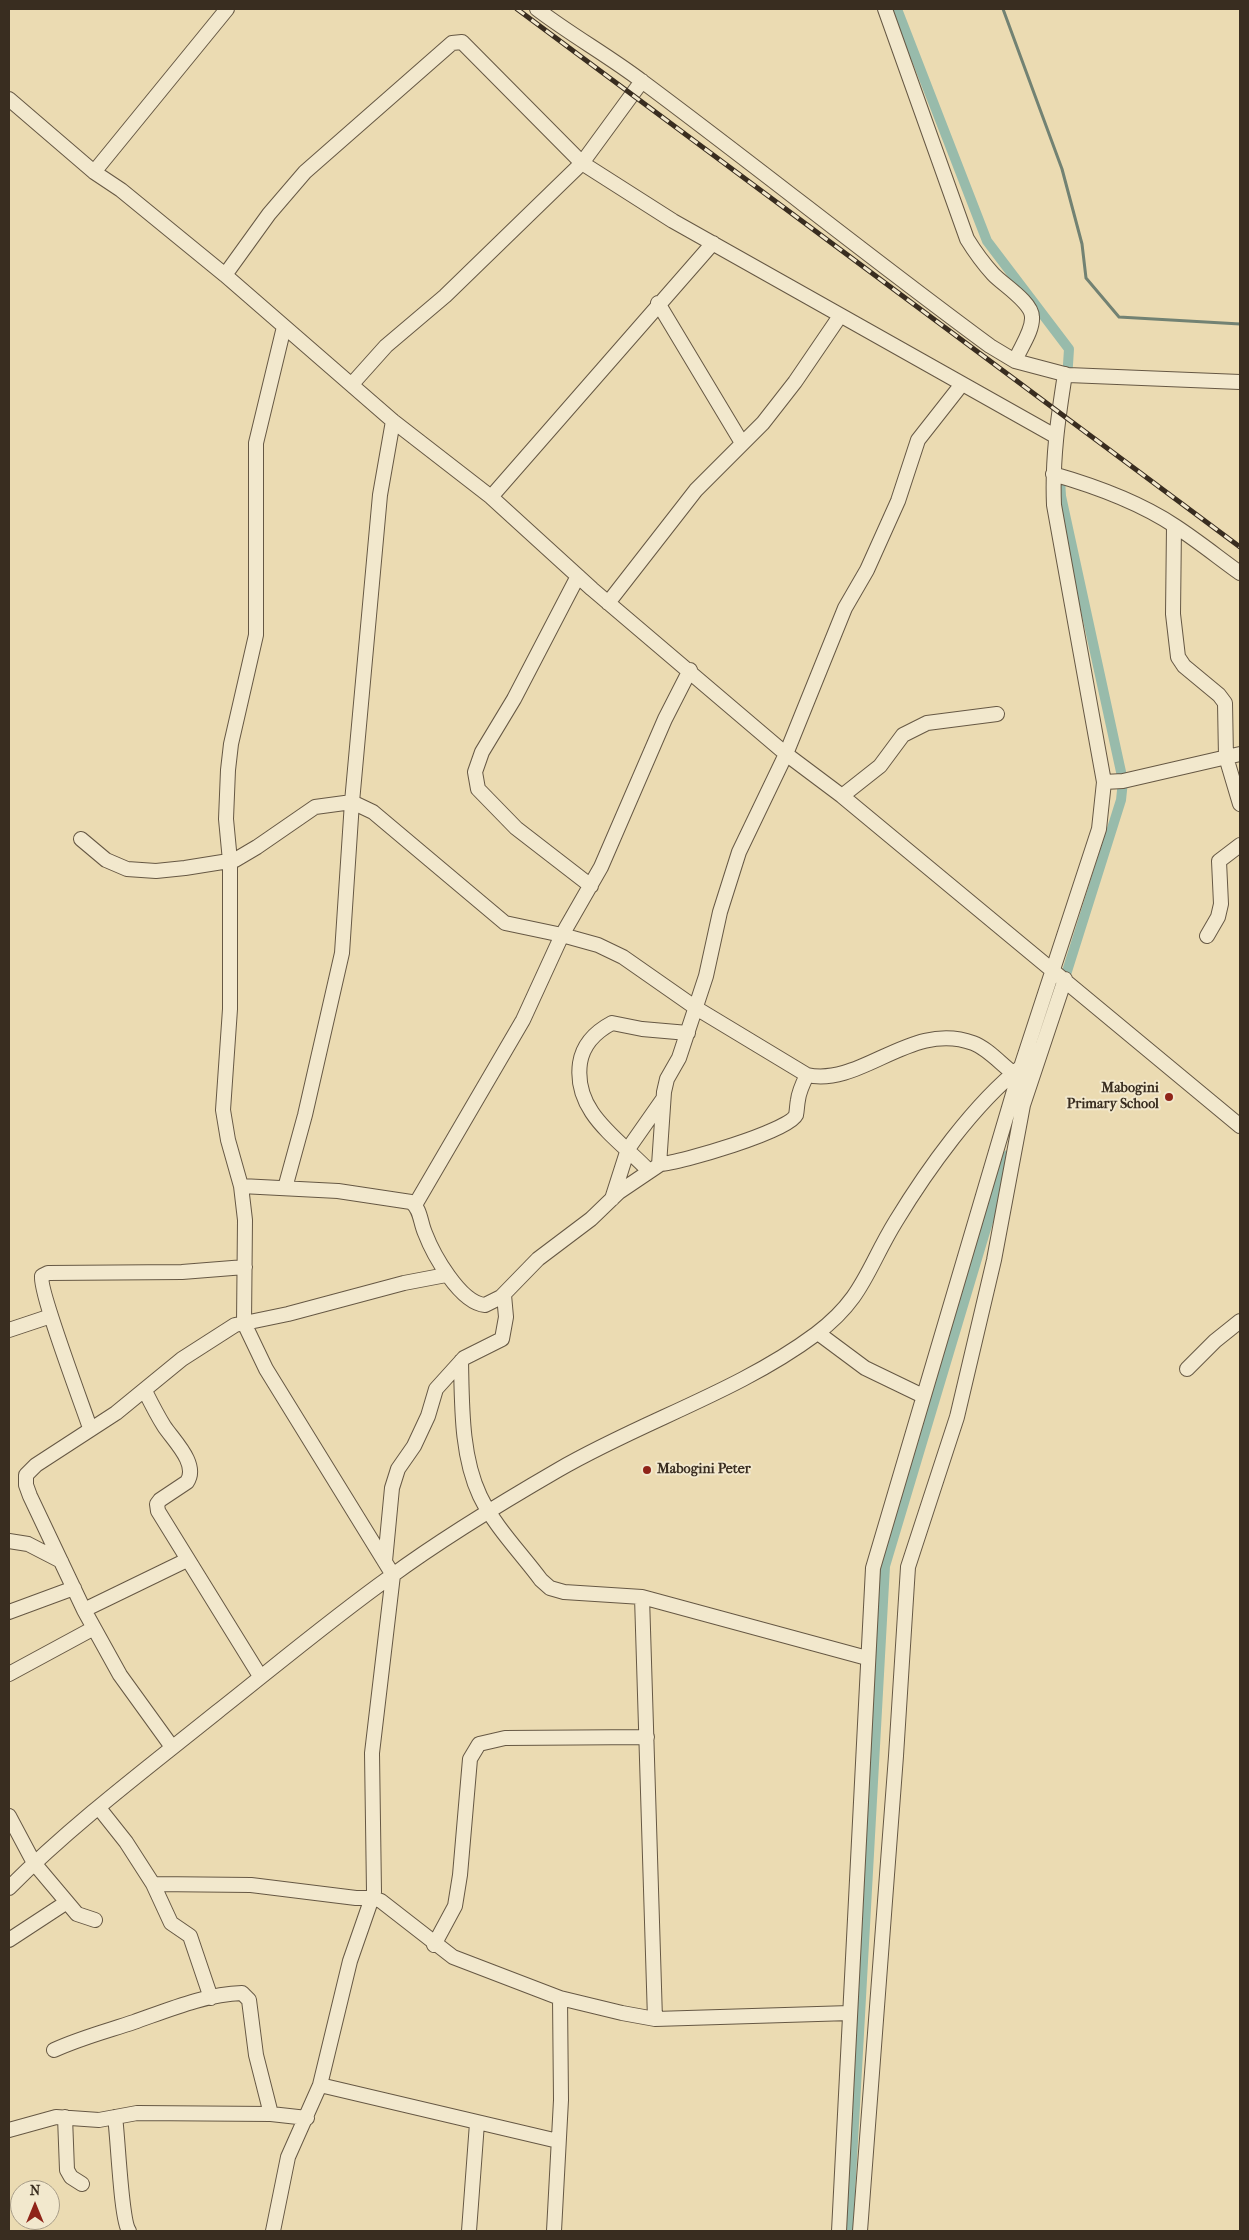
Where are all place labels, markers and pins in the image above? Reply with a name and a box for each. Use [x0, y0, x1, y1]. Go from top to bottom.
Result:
place label: Mabogini Primary School [1067, 1081, 1159, 1114]
marker: Mabogini Primary School [1163, 1091, 1175, 1103]
place label: Mabogini Peter [657, 1462, 751, 1478]
marker: Mabogini Peter [641, 1464, 653, 1476]

